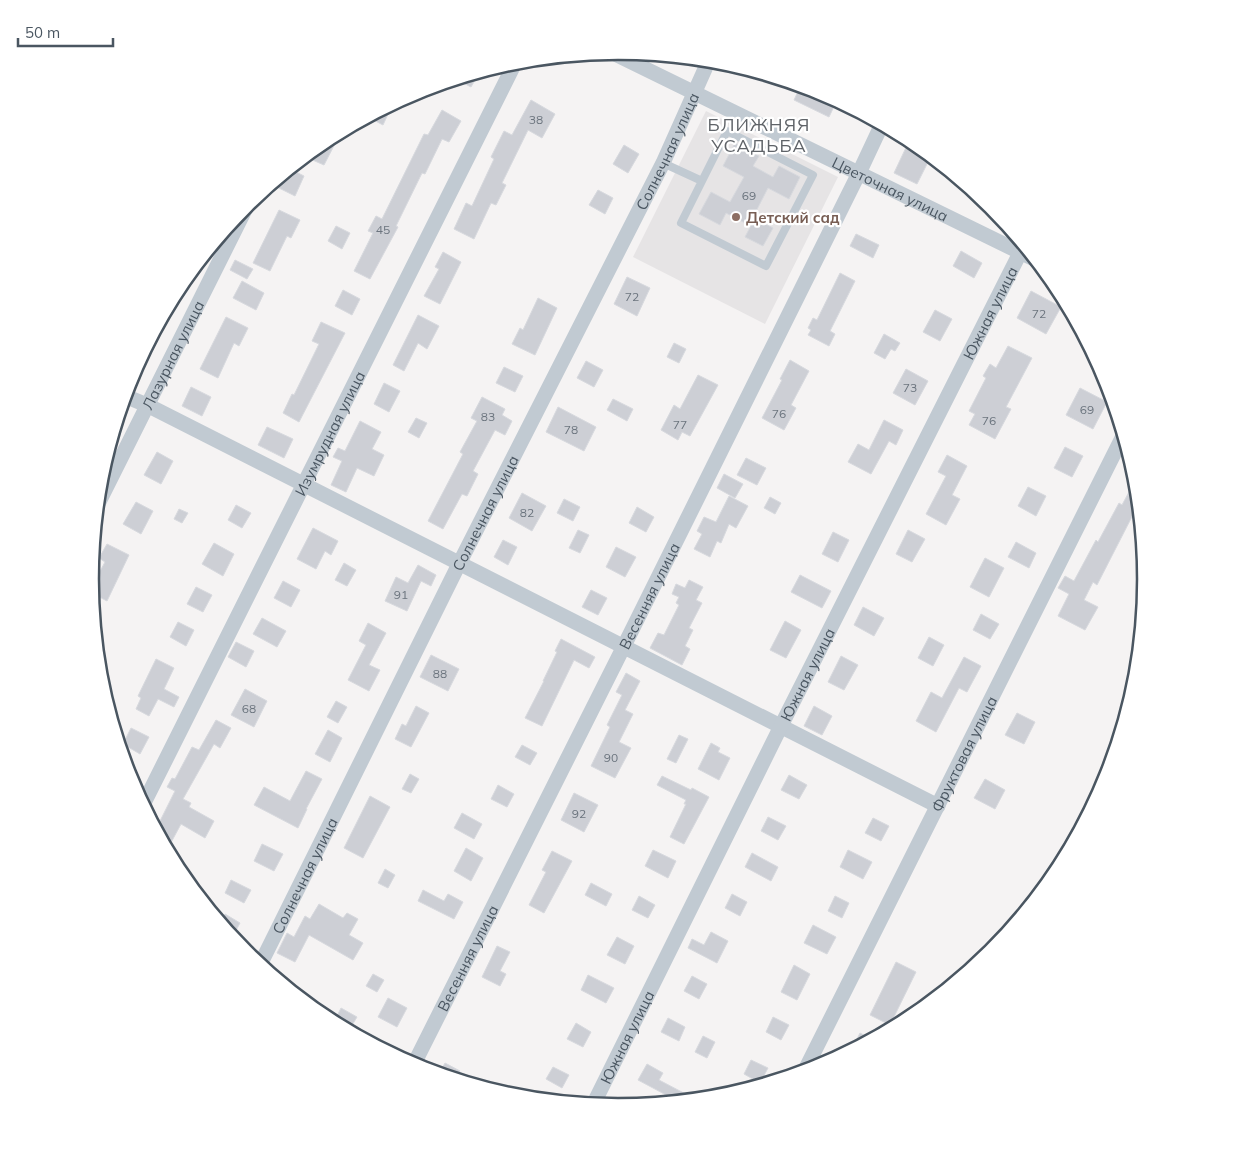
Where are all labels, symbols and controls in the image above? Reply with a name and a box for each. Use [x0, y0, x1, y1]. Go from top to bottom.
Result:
scale bar [18, 15, 112, 47]
text: 50 m [25, 23, 60, 42]
street label: Солнечная улица [631, 90, 703, 213]
house number: 38 [529, 112, 543, 127]
district label: БЛИЖНЯЯ УСАДЬБА [708, 113, 810, 157]
street label: Цветочная улица [829, 152, 951, 225]
house number: 69 [742, 188, 756, 203]
place label: Детский сад [746, 208, 840, 227]
marker: Детский сад [730, 211, 742, 223]
house number: 45 [376, 222, 390, 237]
street label: Южная улица [958, 263, 1021, 363]
house number: 72 [625, 289, 639, 304]
street label: Лазурная улица [137, 297, 208, 413]
house number: 72 [1032, 306, 1046, 321]
street label: Изумрудная улица [290, 368, 369, 499]
house number: 73 [903, 380, 917, 395]
house number: 69 [1080, 402, 1094, 417]
house number: 76 [772, 406, 786, 421]
house number: 83 [481, 409, 495, 424]
house number: 76 [982, 413, 996, 428]
house number: 77 [673, 417, 687, 432]
house number: 78 [564, 422, 578, 437]
street label: Солнечная улица [448, 452, 522, 574]
house number: 82 [520, 505, 534, 520]
street label: Весенняя улица [614, 539, 683, 652]
house number: 91 [394, 587, 408, 602]
street label: Южная улица [776, 625, 839, 724]
house number: 88 [433, 666, 447, 681]
street label: Фруктовая улица [927, 693, 1001, 815]
house number: 68 [242, 701, 256, 716]
house number: 90 [604, 750, 618, 765]
house number: 92 [572, 806, 586, 821]
street label: Солнечная улица [268, 814, 341, 937]
street label: Весенняя улица [433, 902, 502, 1014]
street label: Южная улица [596, 987, 658, 1087]

